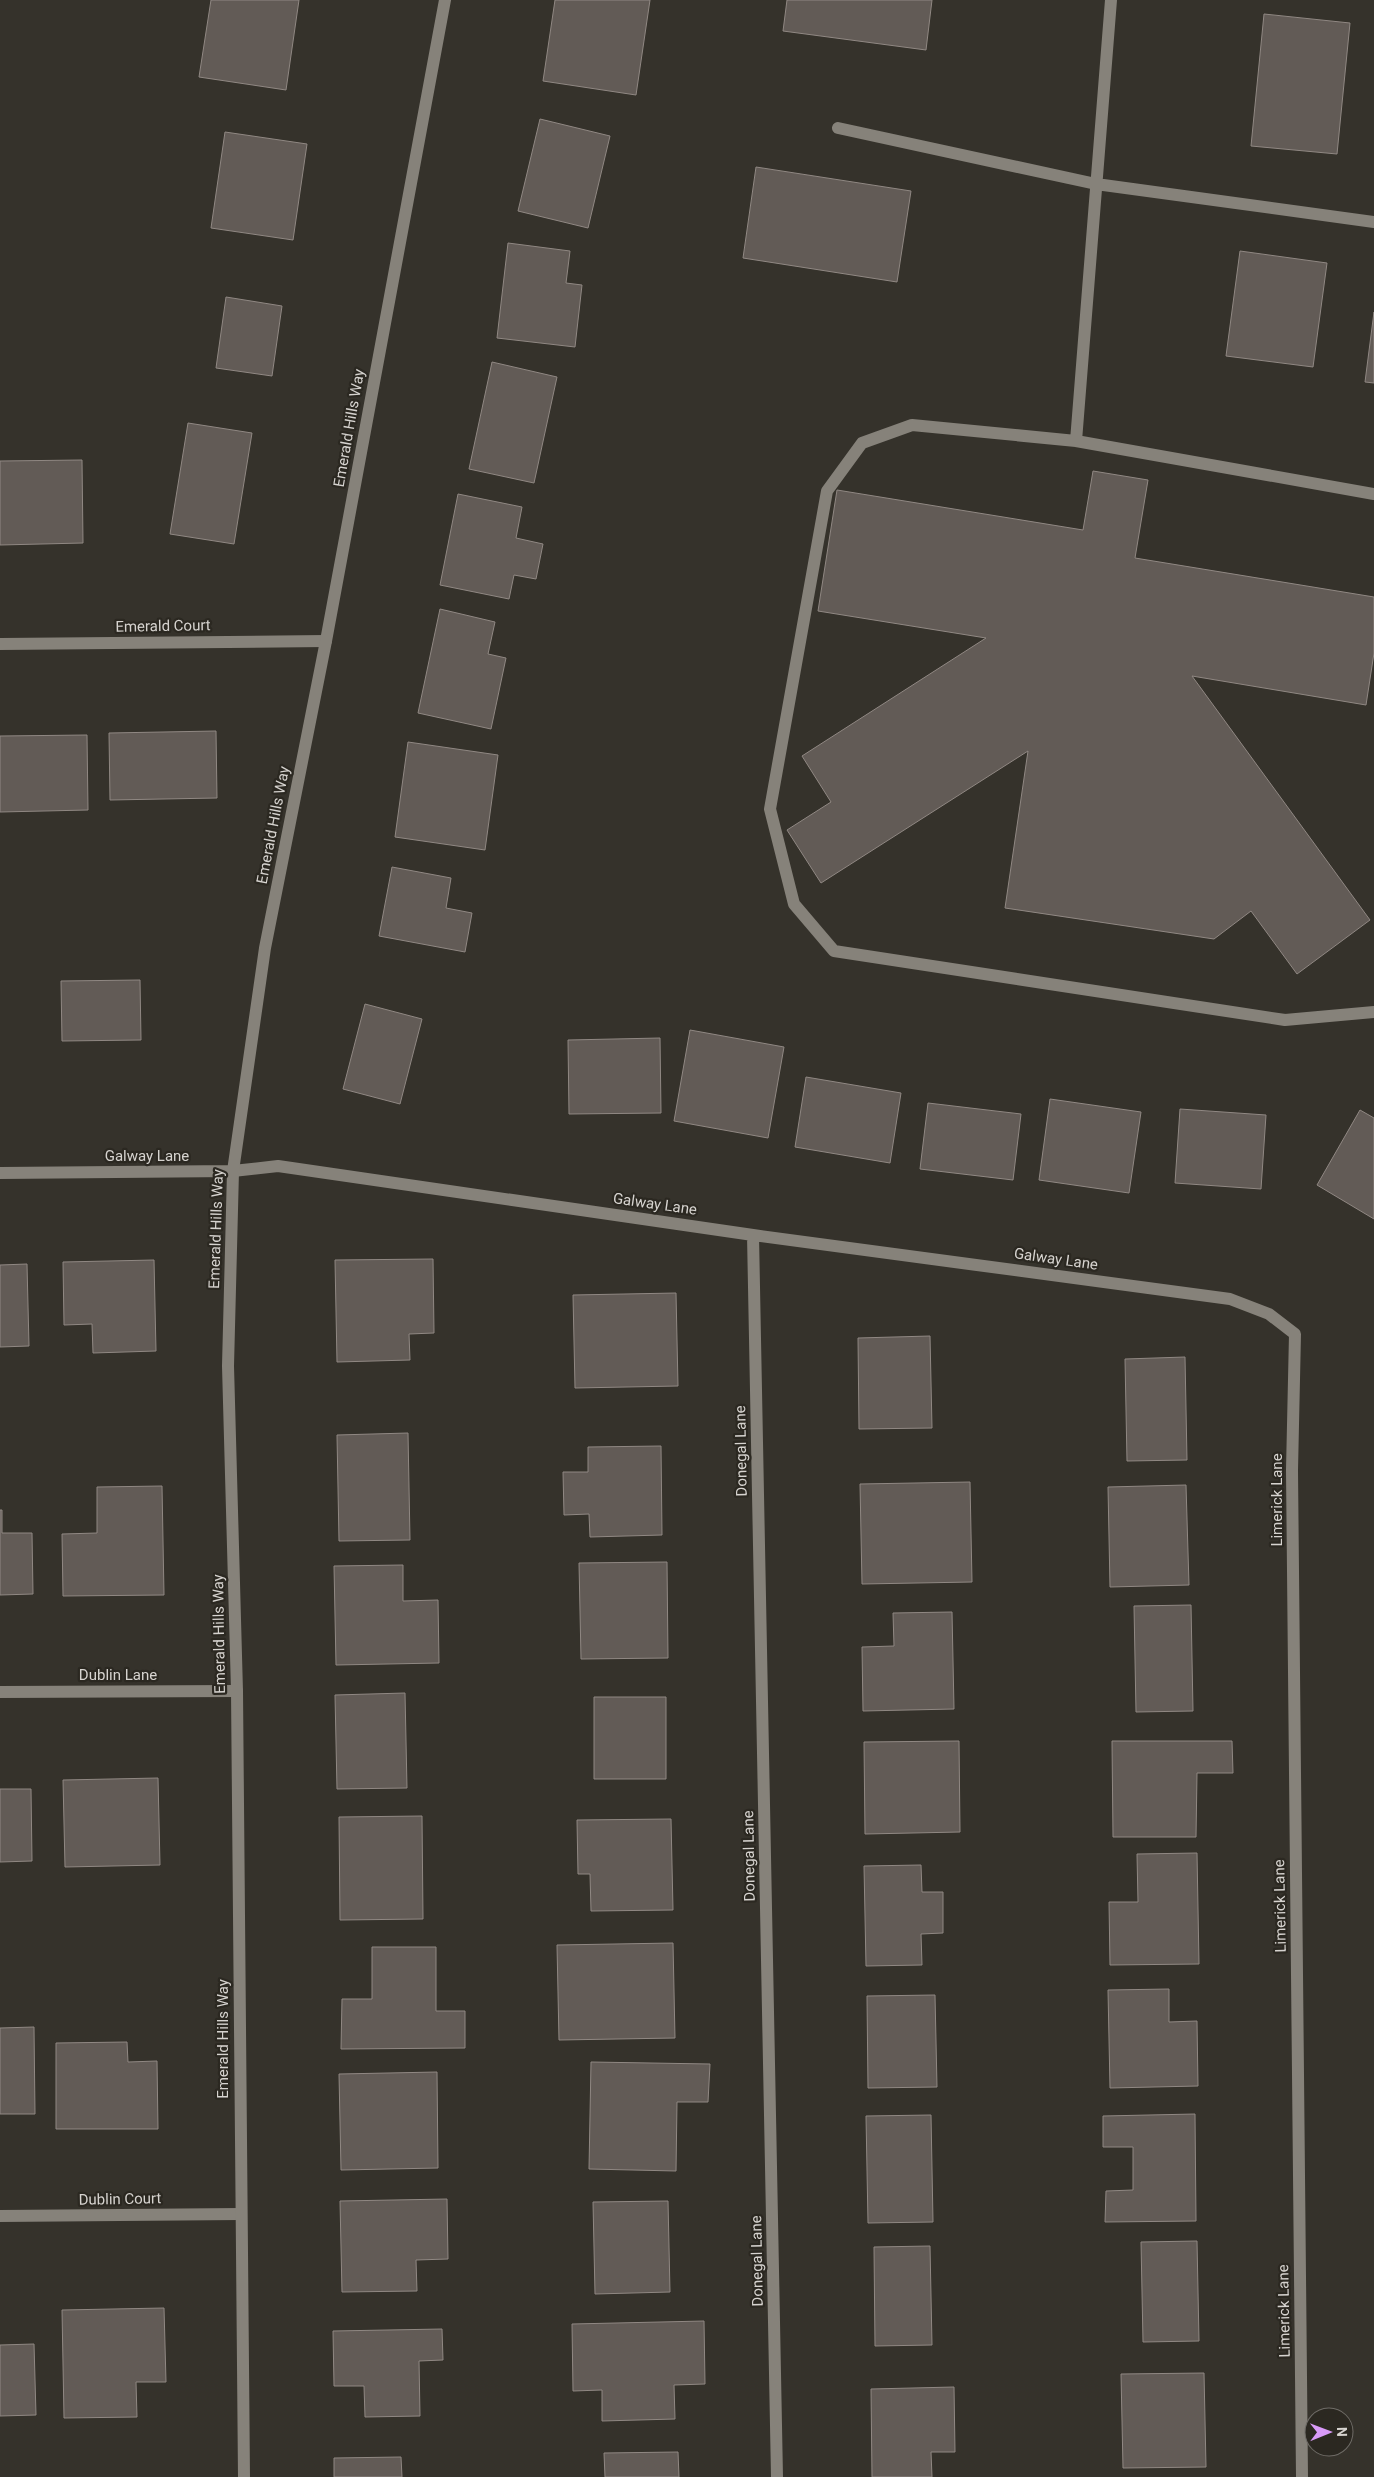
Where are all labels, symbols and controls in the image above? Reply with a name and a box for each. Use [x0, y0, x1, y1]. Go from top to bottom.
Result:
street label: Emerald Hills Way [330, 367, 368, 489]
street label: Emerald Court [115, 616, 211, 636]
street label: Emerald Hills Way [253, 765, 293, 885]
street label: Galway Lane [105, 1147, 189, 1165]
street label: Emerald Hills Way [205, 1169, 227, 1289]
street label: Galway Lane [612, 1189, 698, 1219]
street label: Galway Lane [1013, 1244, 1099, 1274]
street label: Donegal Lane [731, 1405, 751, 1497]
street label: Limerick Lane [1268, 1453, 1286, 1547]
street label: Emerald Hills Way [209, 1574, 229, 1694]
street label: Dublin Lane [79, 1666, 157, 1684]
street label: Donegal Lane [739, 1810, 759, 1902]
street label: Limerick Lane [1270, 1859, 1290, 1953]
street label: Emerald Hills Way [214, 1979, 232, 2099]
street label: Dublin Court [78, 2189, 162, 2209]
street label: Donegal Lane [747, 2215, 767, 2307]
street label: Limerick Lane [1274, 2264, 1294, 2358]
north arrow [1304, 2407, 1354, 2457]
text: N [1334, 2427, 1350, 2437]

